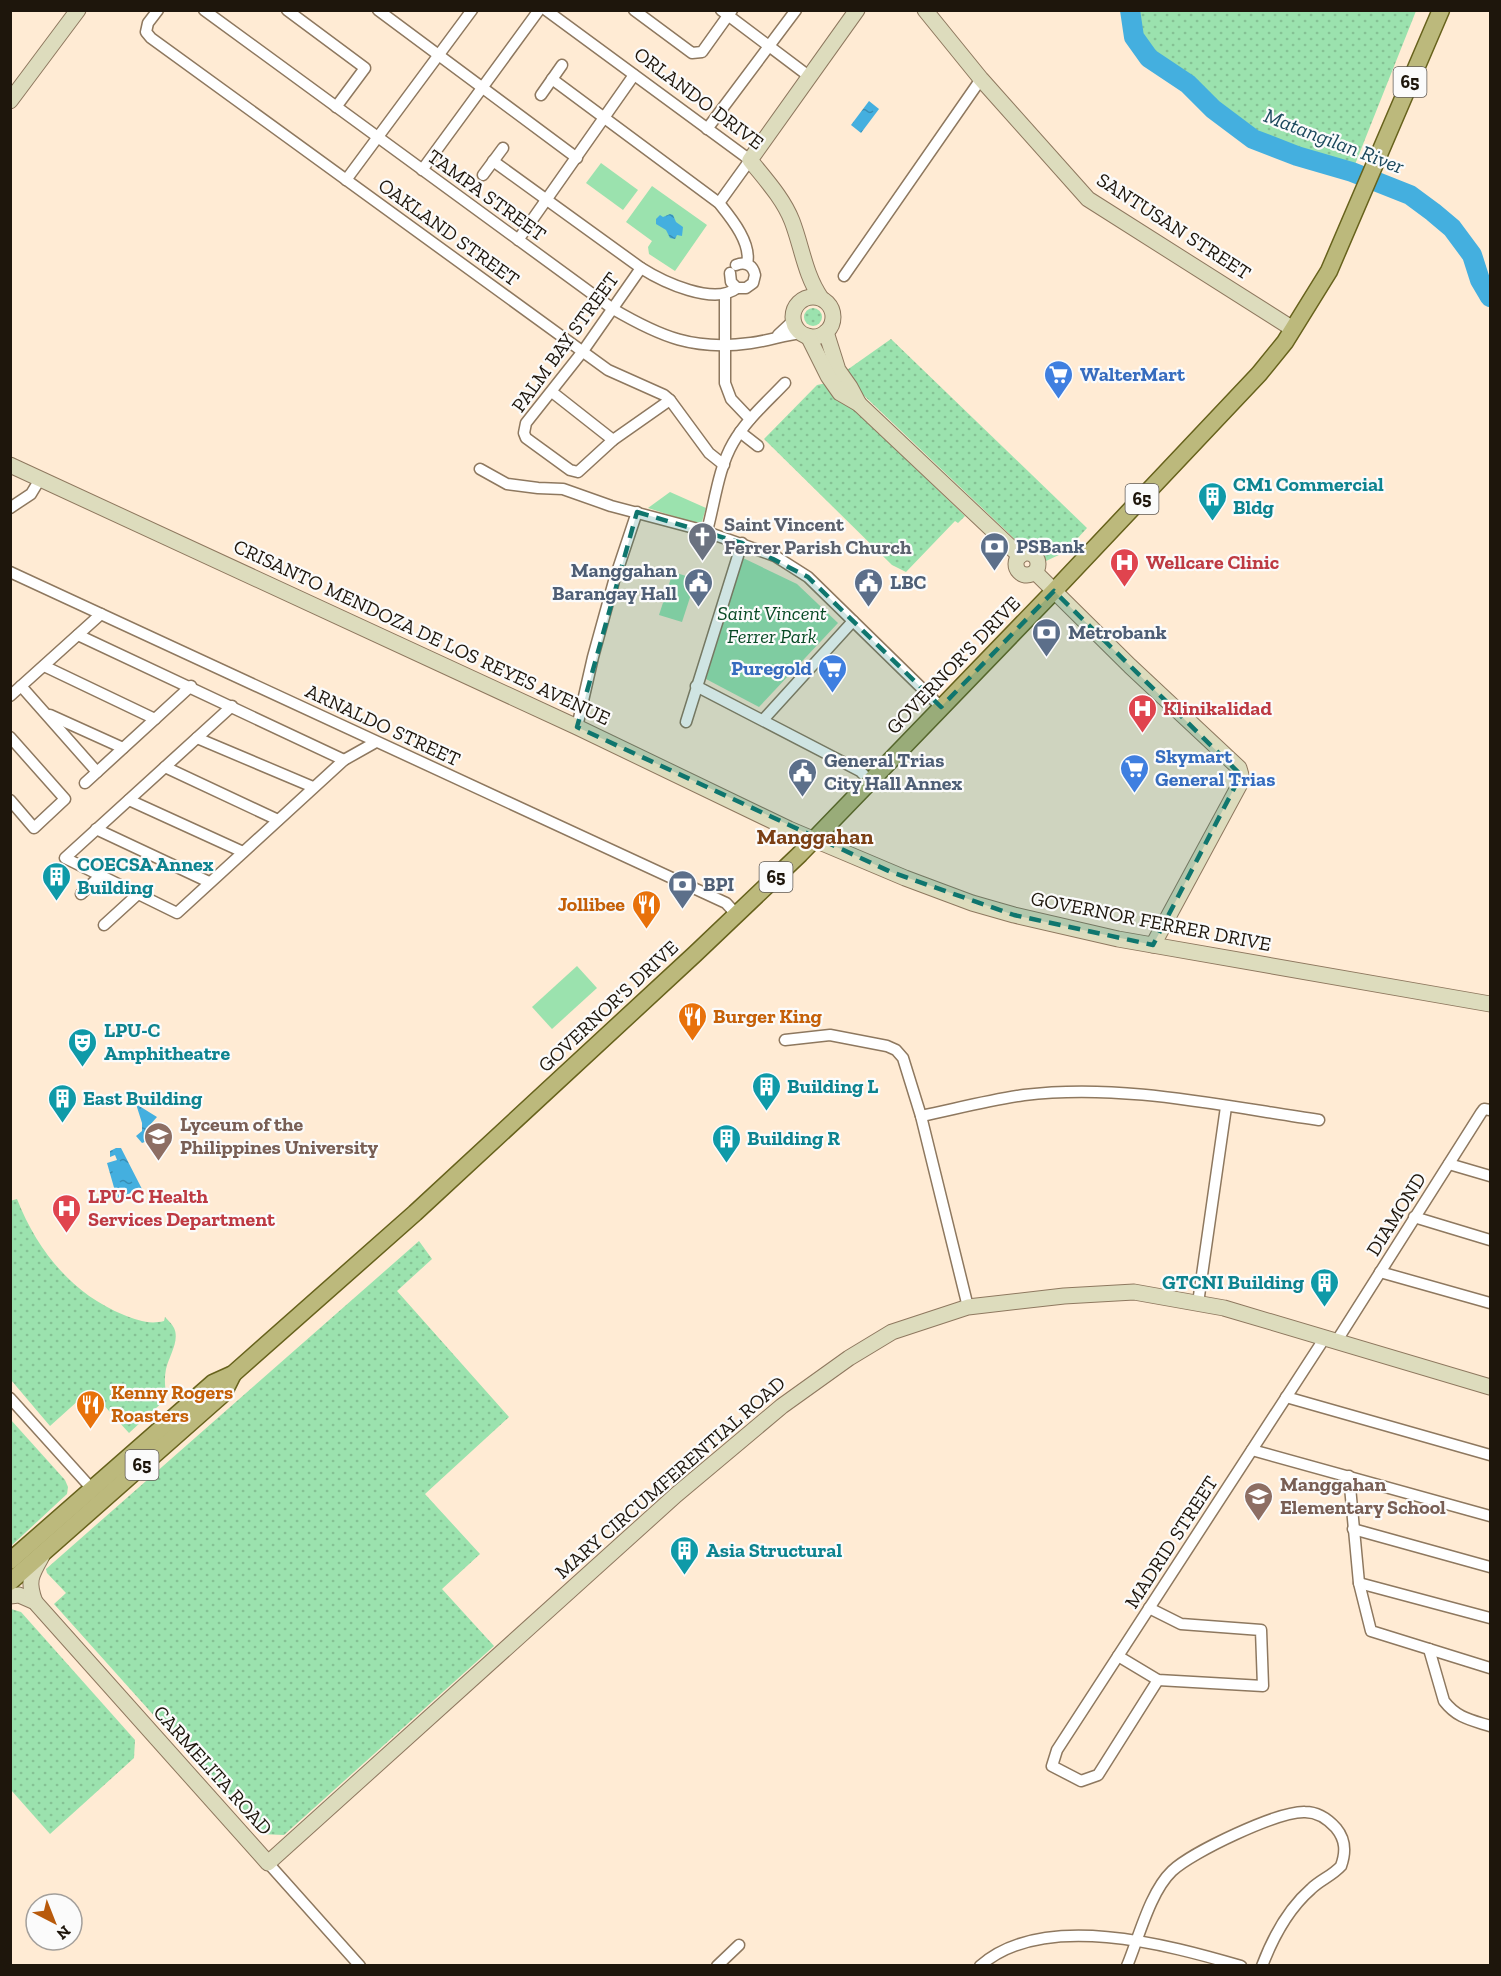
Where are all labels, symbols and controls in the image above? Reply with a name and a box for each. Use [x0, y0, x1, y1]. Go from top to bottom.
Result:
street label: ORLANDO DRIVE [630, 42, 768, 154]
road number: 65 [1394, 67, 1426, 97]
water label: Matangilan River [1261, 102, 1409, 179]
street label: TAMPA STREET [423, 144, 551, 246]
street label: SANTUSAN STREET [1093, 167, 1255, 285]
street label: OAKLAND STREET [374, 173, 524, 291]
street label: PALM BAY STREET [506, 267, 624, 417]
supermarket icon: WalterMart [1043, 358, 1075, 400]
place label: WalterMart [1080, 362, 1186, 386]
place label: CM1 Commercial Bldg [1233, 472, 1384, 519]
building icon: CM1 Commercial Bldg [1196, 480, 1228, 522]
road number: 65 [1126, 484, 1158, 514]
place label: Saint Vincent Ferrer Parish Church [724, 512, 912, 559]
church icon: Saint Vincent Ferrer Parish Church [687, 520, 719, 562]
bank icon: PSBank [979, 530, 1011, 572]
street label: CRISANTO MENDOZA DE LOS REYES AVENUE [230, 534, 614, 730]
place label: PSBank [1016, 534, 1085, 558]
hospital icon: Wellcare Clinic [1109, 546, 1141, 588]
place label: Wellcare Clinic [1146, 550, 1280, 574]
place label: Manggahan Barangay Hall [552, 558, 677, 605]
public building icon: Manggahan Barangay Hall [682, 566, 714, 608]
public building icon: LBC [853, 566, 885, 608]
place label: LBC [890, 570, 927, 594]
street label: GOVERNOR'S DRIVE [881, 591, 1025, 739]
park label: Saint Vincent Ferrer Park [717, 601, 827, 648]
bank icon: Metrobank [1031, 616, 1063, 658]
place label: Metrobank [1068, 620, 1167, 644]
supermarket icon: Puregold [817, 652, 849, 694]
place label: Puregold [731, 656, 813, 680]
street label: ARNALDO STREET [302, 679, 464, 771]
hospital icon: Klinikalidad [1126, 692, 1158, 734]
place label: Klinikalidad [1163, 696, 1272, 720]
place label: Skymart General Trias [1155, 744, 1275, 791]
place label: General Trias City Hall Annex [824, 748, 962, 795]
supermarket icon: Skymart General Trias [1118, 752, 1150, 794]
public building icon: General Trias City Hall Annex [787, 756, 819, 798]
district label: Manggahan [757, 823, 873, 850]
place label: COECSA Annex Building [77, 852, 214, 899]
building icon: COECSA Annex Building [40, 860, 72, 902]
road number: 65 [760, 862, 792, 892]
bank icon: BPI [666, 868, 698, 910]
place label: BPI [703, 872, 734, 896]
street label: GOVERNOR FERRER DRIVE [1029, 886, 1273, 956]
restaurant icon: Jollibee [630, 888, 662, 930]
place label: Jollibee [558, 892, 625, 916]
street label: GOVERNOR'S DRIVE [533, 935, 683, 1077]
restaurant icon: Burger King [676, 1000, 708, 1042]
place label: Burger King [713, 1004, 823, 1028]
place label: LPU-C Amphitheatre [104, 1018, 230, 1065]
theatre icon: LPU-C Amphitheatre [67, 1026, 99, 1068]
building icon: Building L [750, 1070, 782, 1112]
place label: Building L [787, 1074, 878, 1098]
building icon: East Building [46, 1082, 78, 1124]
place label: East Building [83, 1086, 203, 1110]
place label: Lyceum of the Philippines University [180, 1112, 379, 1159]
school or university icon: Lyceum of the Philippines University [143, 1120, 175, 1162]
building icon: Building R [710, 1122, 742, 1164]
place label: Building R [747, 1126, 840, 1150]
street label: DIAMOND [1361, 1168, 1431, 1260]
place label: LPU-C Health Services Department [88, 1184, 276, 1231]
hospital icon: LPU-C Health Services Department [51, 1192, 83, 1234]
building icon: GTCNI Building [1309, 1266, 1341, 1308]
place label: GTCNI Building [1162, 1270, 1305, 1294]
street label: MARY CIRCUMFERENTIAL ROAD [550, 1371, 790, 1583]
place label: Kenny Rogers Roasters [111, 1380, 233, 1427]
restaurant icon: Kenny Rogers Roasters [74, 1388, 106, 1430]
road number: 65 [126, 1450, 158, 1480]
street label: MADRID STREET [1119, 1471, 1223, 1613]
place label: Manggahan Elementary School [1280, 1472, 1446, 1519]
school or university icon: Manggahan Elementary School [1243, 1480, 1275, 1522]
building icon: Asia Structural [669, 1534, 701, 1576]
place label: Asia Structural [706, 1538, 842, 1562]
street label: CARMELITA ROAD [148, 1700, 278, 1840]
north arrow [24, 1892, 84, 1952]
text: N [53, 1922, 75, 1944]

